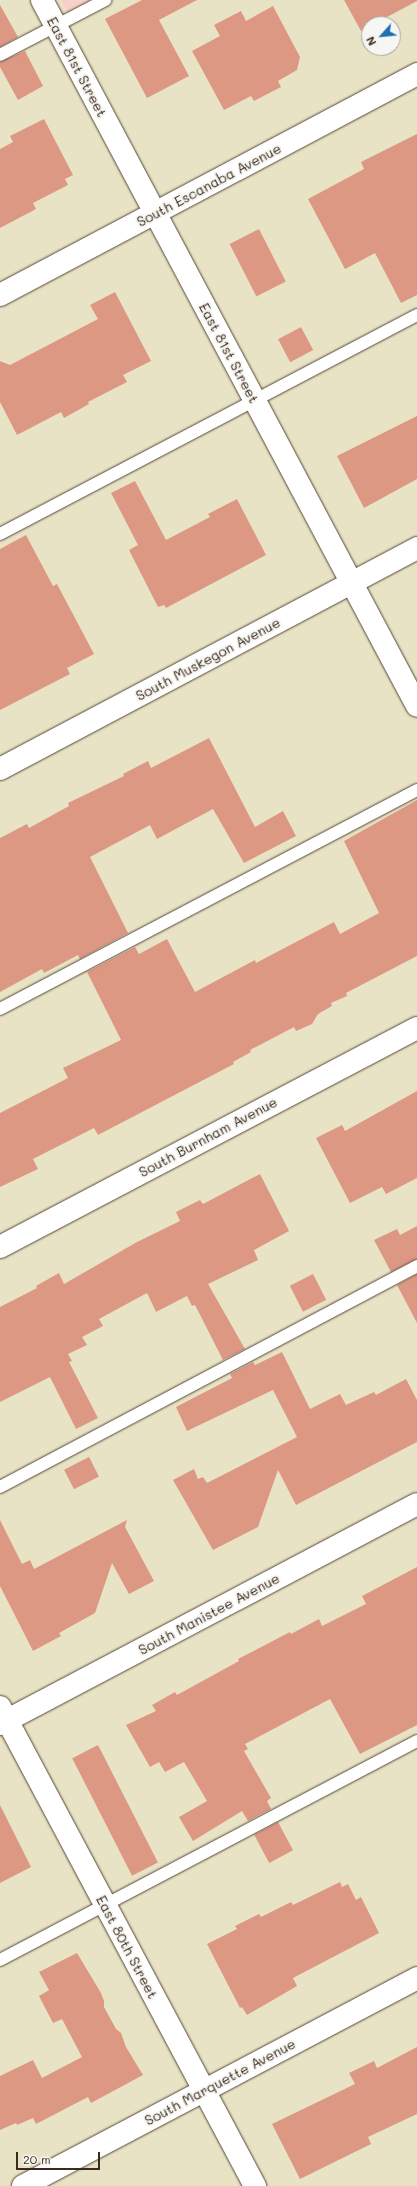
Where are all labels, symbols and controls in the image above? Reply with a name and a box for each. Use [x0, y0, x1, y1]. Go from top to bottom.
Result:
street label: East 81st Street [44, 14, 110, 120]
north arrow [361, 16, 401, 56]
text: N [362, 34, 379, 48]
street label: South Escanaba Avenue [134, 140, 284, 230]
street label: East 81st Street [196, 300, 262, 406]
street label: South Muskegon Avenue [133, 614, 283, 704]
street label: South Burnham Avenue [136, 1093, 280, 1181]
street label: South Manistee Avenue [136, 1570, 282, 1658]
street label: East 80th Street [93, 1893, 161, 2001]
street label: South Marquette Avenue [142, 2035, 298, 2129]
scale bar [18, 2144, 102, 2170]
text: 20 m [23, 2151, 51, 2167]

